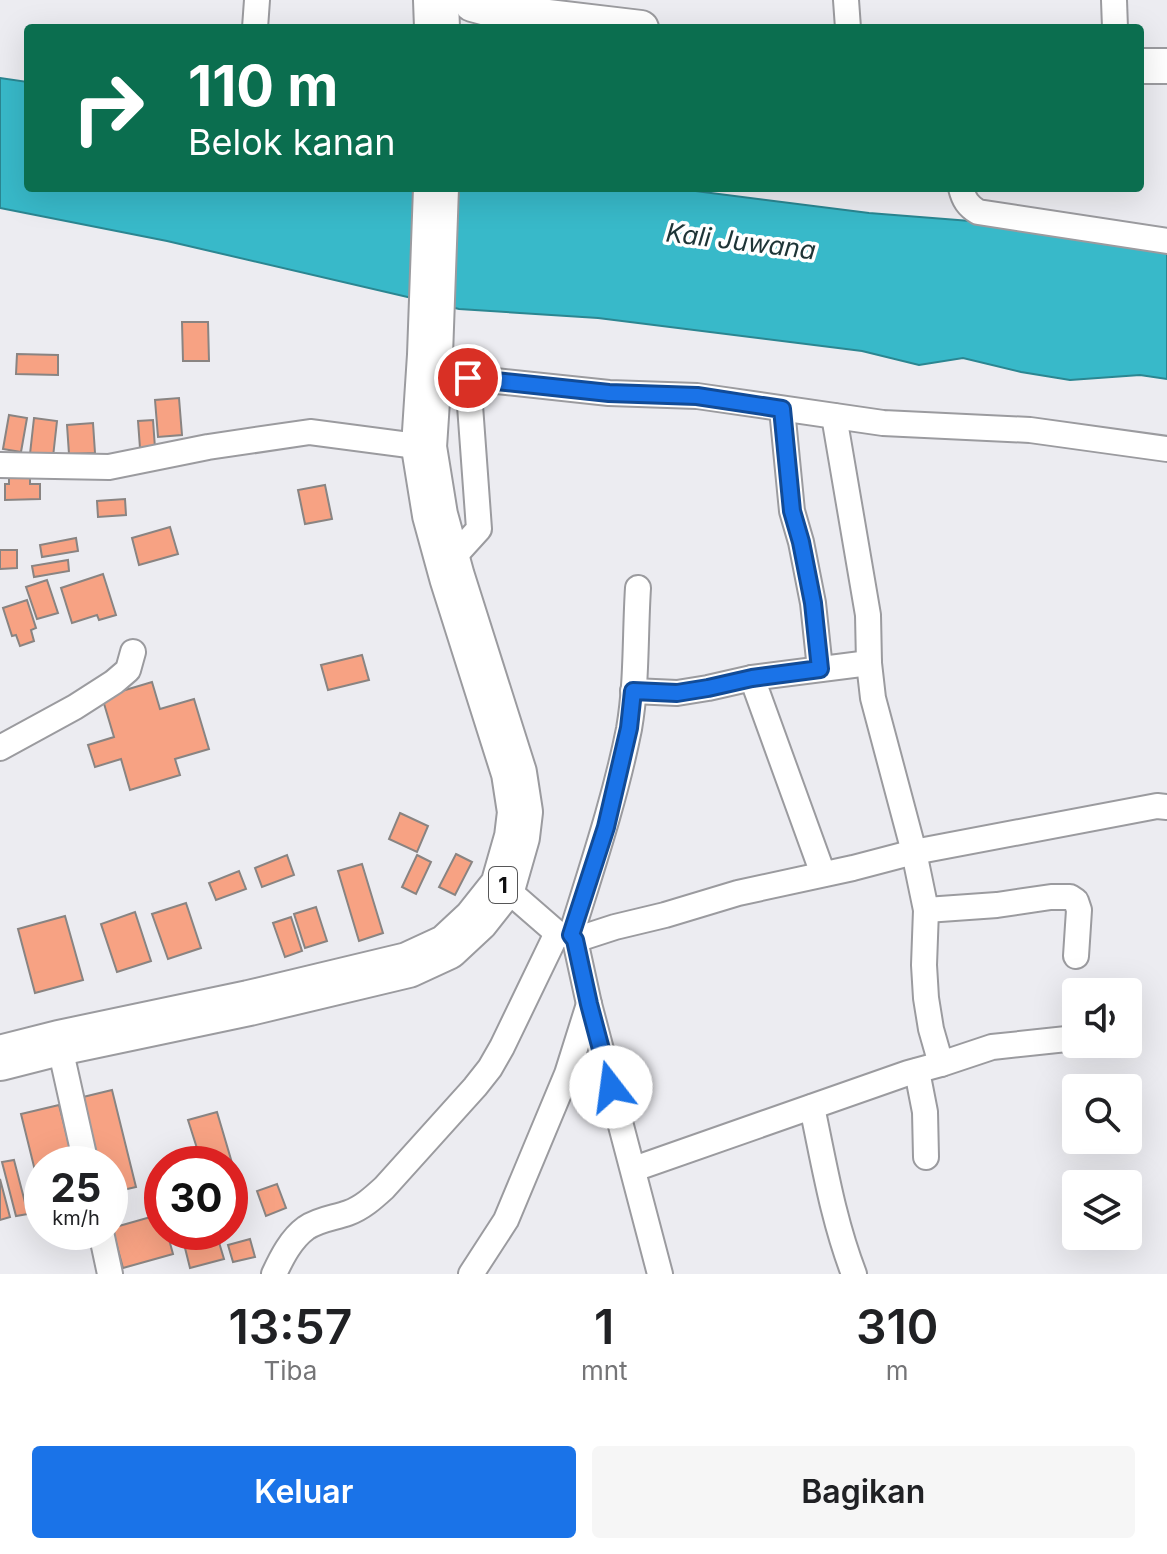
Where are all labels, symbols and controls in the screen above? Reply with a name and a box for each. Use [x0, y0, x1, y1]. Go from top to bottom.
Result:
text: 110 m [188, 52, 338, 120]
icon: right [56, 56, 160, 160]
text: Belok kanan [188, 120, 395, 164]
water label: Kali Juwana [664, 216, 818, 266]
pin [434, 344, 502, 412]
icon: arrive [446, 356, 490, 400]
road number: 1 [489, 867, 517, 903]
map controls [1062, 978, 1142, 1250]
button: sound [1062, 978, 1142, 1058]
position arrow [569, 1045, 653, 1129]
button: search [1062, 1074, 1142, 1154]
speed limit sign: 30 [144, 1146, 248, 1250]
text: 25 [51, 1163, 101, 1212]
button: layers [1062, 1170, 1142, 1250]
text: km/h [52, 1206, 100, 1230]
text: 13:57 [228, 1297, 352, 1356]
text: 1 [594, 1297, 614, 1356]
text: 310 [856, 1297, 939, 1356]
text: Tiba [264, 1355, 317, 1386]
text: mnt [581, 1355, 628, 1386]
text: m [886, 1355, 909, 1386]
button: Keluar [32, 1446, 576, 1538]
button: Bagikan [592, 1446, 1135, 1538]

